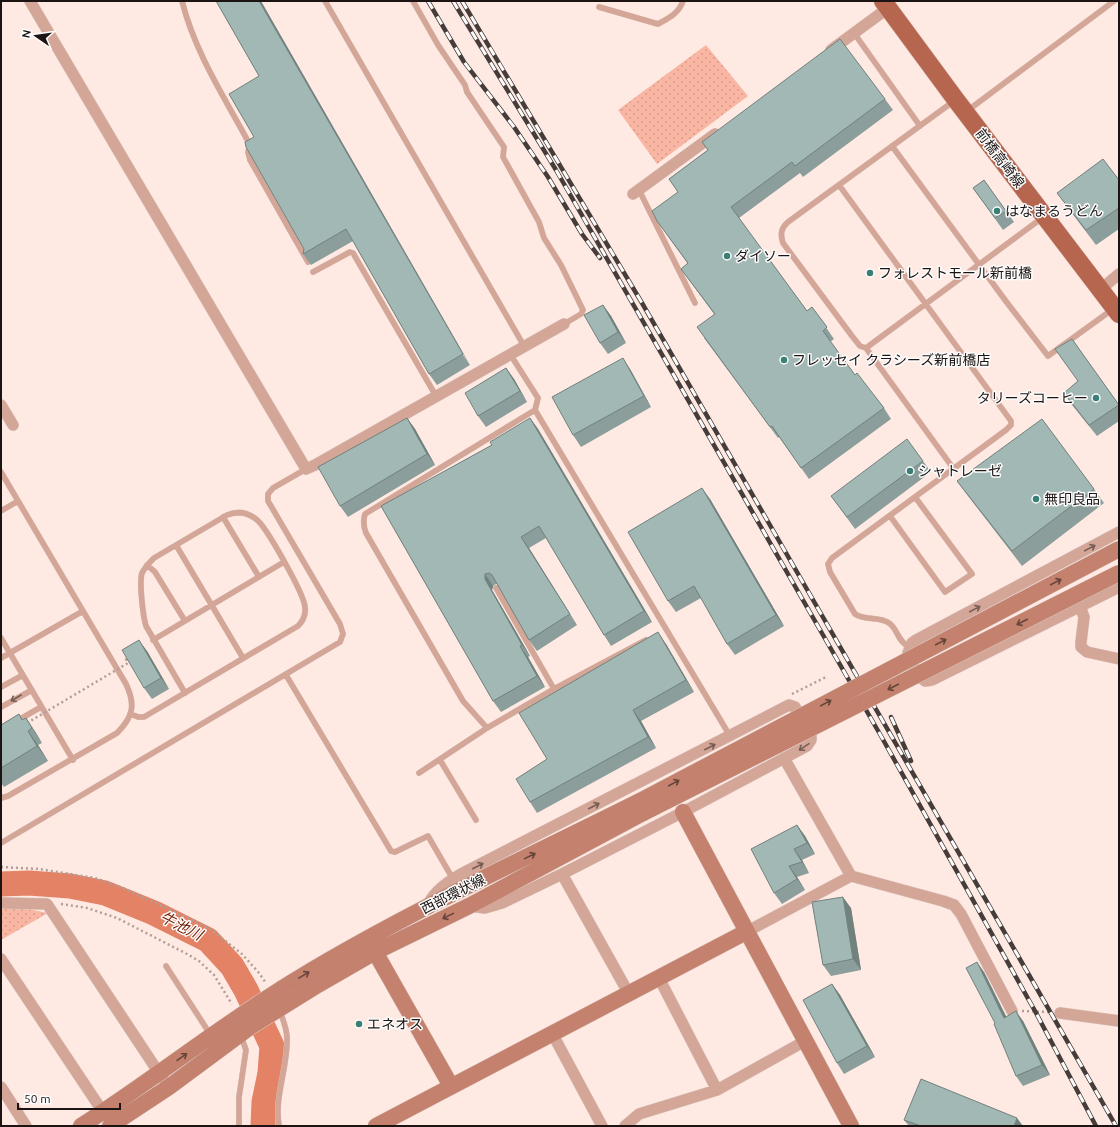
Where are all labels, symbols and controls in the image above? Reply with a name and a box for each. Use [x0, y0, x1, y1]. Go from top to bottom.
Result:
north arrow [16, 16, 56, 56]
text: N [19, 28, 33, 39]
street label: 前橋高崎線 [973, 125, 1027, 191]
place label: はなまるうどん [1005, 203, 1103, 219]
marker: はなまるうどん [992, 206, 1002, 216]
place label: ダイソー [735, 248, 791, 264]
marker: ダイソー [722, 251, 732, 261]
place label: フォレストモール新前橋 [878, 265, 1032, 281]
marker: フォレストモール新前橋 [865, 268, 875, 278]
place label: フレッセイ クラシーズ新前橋店 [792, 352, 990, 368]
marker: フレッセイ クラシーズ新前橋店 [779, 355, 789, 365]
place label: タリーズコーヒー [977, 390, 1088, 406]
marker: タリーズコーヒー [1091, 393, 1101, 403]
place label: シャトレーゼ [918, 463, 1002, 479]
marker: シャトレーゼ [905, 466, 915, 476]
place label: 無印良品 [1044, 491, 1100, 507]
marker: 無印良品 [1031, 494, 1041, 504]
one-way arrow [1084, 543, 1096, 551]
one-way arrow [1050, 577, 1062, 585]
one-way arrow [969, 604, 981, 612]
one-way arrow [1016, 619, 1028, 626]
one-way arrow [935, 638, 947, 646]
one-way arrow [887, 684, 899, 691]
one-way arrow [10, 695, 22, 703]
one-way arrow [820, 699, 832, 706]
one-way arrow [703, 743, 715, 750]
one-way arrow [799, 743, 810, 751]
one-way arrow [668, 779, 680, 787]
one-way arrow [588, 802, 600, 809]
one-way arrow [524, 852, 536, 859]
one-way arrow [472, 861, 484, 869]
street label: 西部環状線 [418, 871, 488, 917]
water label: 牛池川 [157, 908, 207, 944]
one-way arrow [442, 913, 454, 920]
one-way arrow [298, 971, 309, 979]
place label: エネオス [367, 1016, 423, 1032]
marker: エネオス [354, 1019, 364, 1029]
one-way arrow [176, 1053, 187, 1061]
scale bar [18, 1085, 120, 1111]
text: 50 m [24, 1092, 51, 1105]

